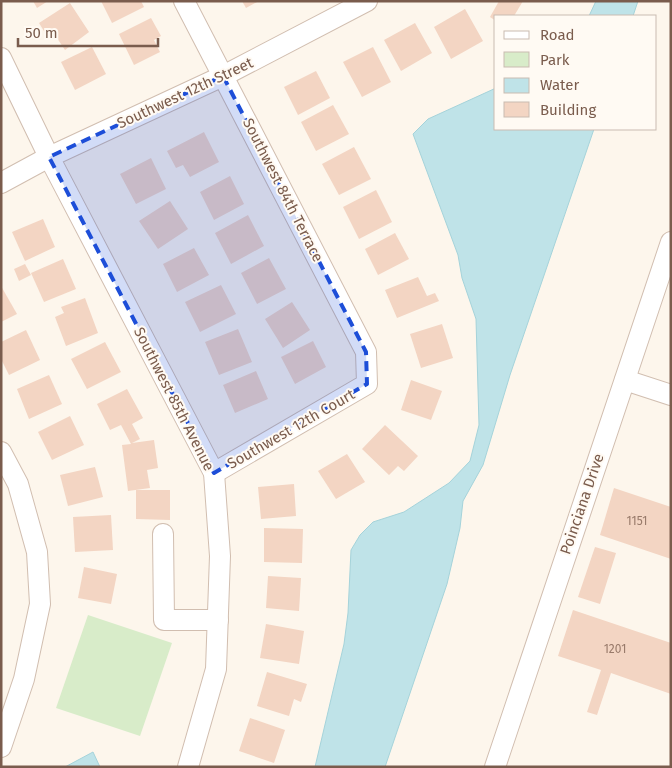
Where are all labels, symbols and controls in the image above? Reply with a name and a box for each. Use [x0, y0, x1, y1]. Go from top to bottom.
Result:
scale bar [18, 15, 158, 47]
legend [494, 15, 657, 130]
text: 50 m [25, 24, 58, 42]
text: Road [540, 26, 575, 44]
text: Park [540, 51, 570, 69]
street label: Southwest 12th Street [114, 53, 256, 132]
text: Water [540, 76, 579, 94]
text: Building [540, 101, 596, 119]
street label: Southwest 84th Terrace [239, 115, 327, 265]
street label: Southwest 85th Avenue [130, 324, 218, 474]
street label: Southwest 12th Court [224, 385, 358, 473]
street label: Poinciana Drive [556, 451, 608, 557]
house number: 1151 [627, 514, 647, 528]
house number: 1201 [604, 642, 626, 656]

